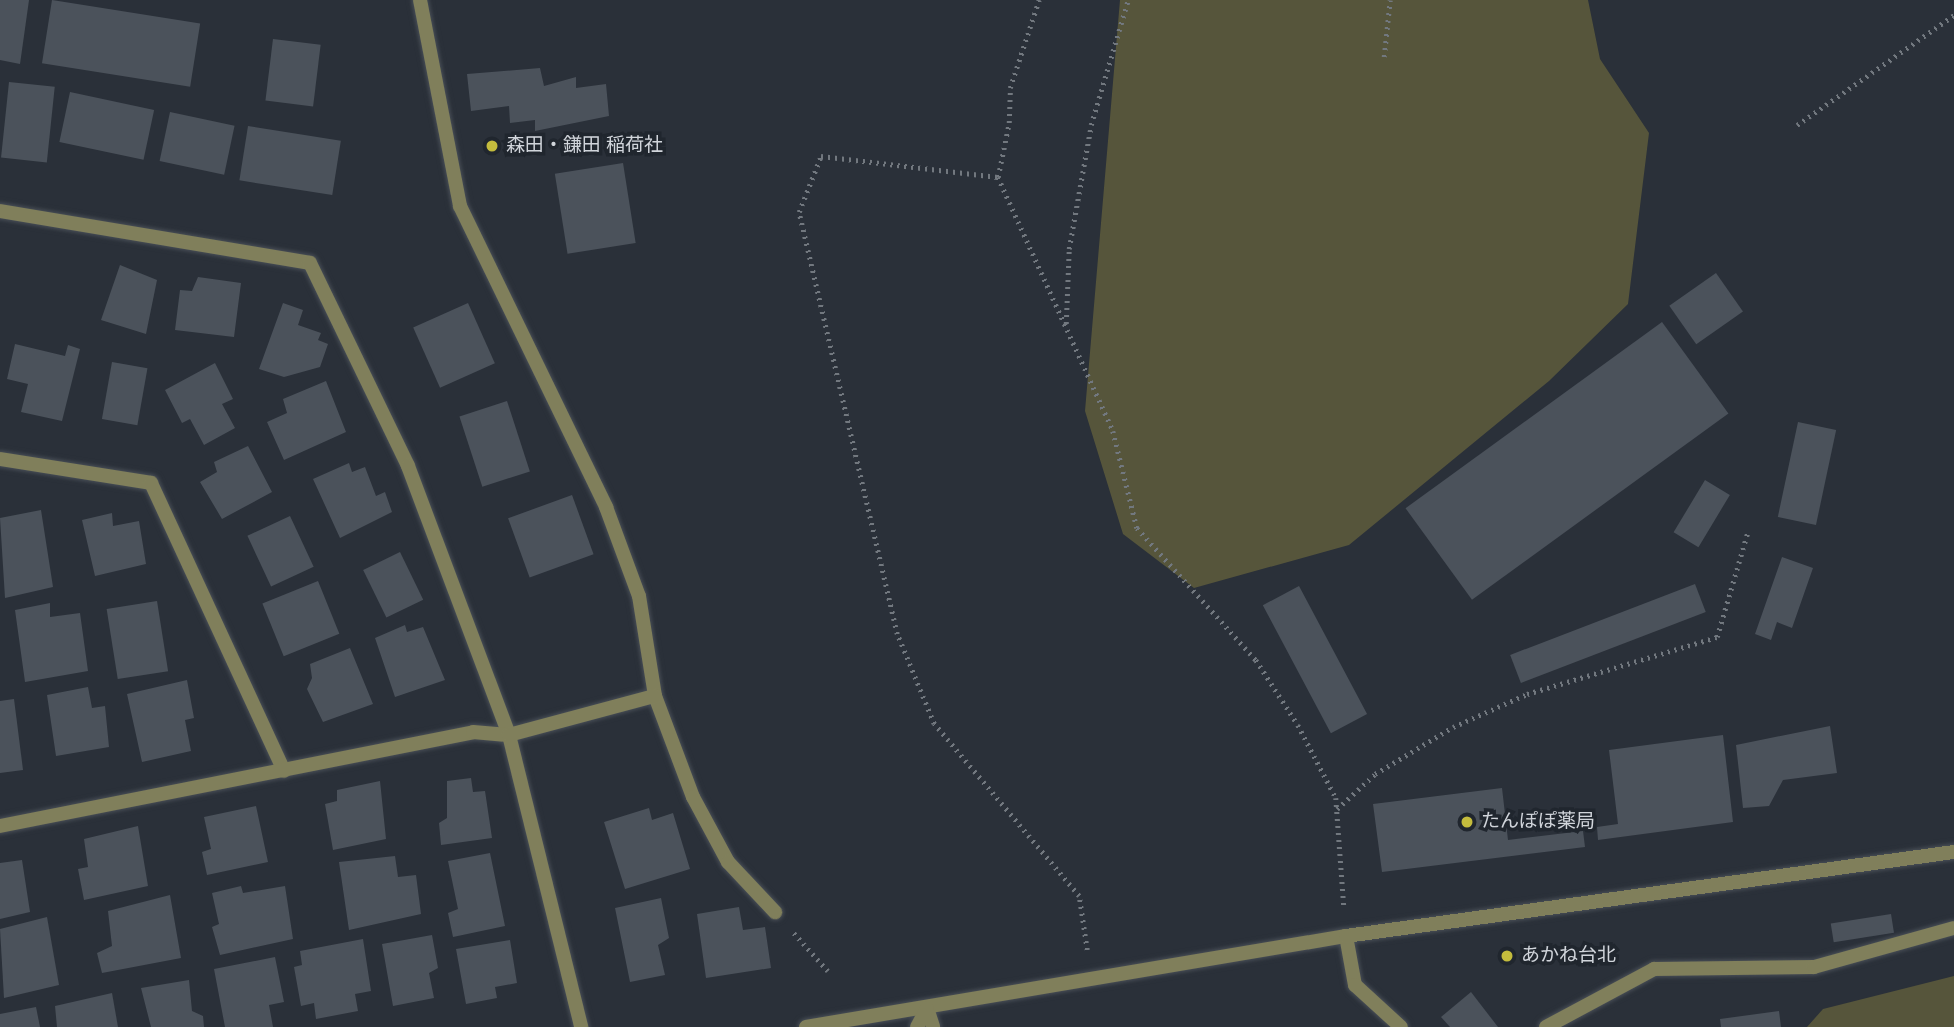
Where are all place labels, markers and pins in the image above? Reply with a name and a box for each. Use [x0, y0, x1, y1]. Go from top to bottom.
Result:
place label: 森田・鎌田 稲荷社 [506, 135, 663, 157]
marker: 森田・鎌田 稲荷社 [484, 138, 500, 154]
place label: たんぽぽ薬局 [1481, 811, 1595, 833]
marker: たんぽぽ薬局 [1459, 814, 1475, 830]
place label: あかね台北 [1521, 945, 1616, 967]
marker: あかね台北 [1499, 948, 1515, 964]

